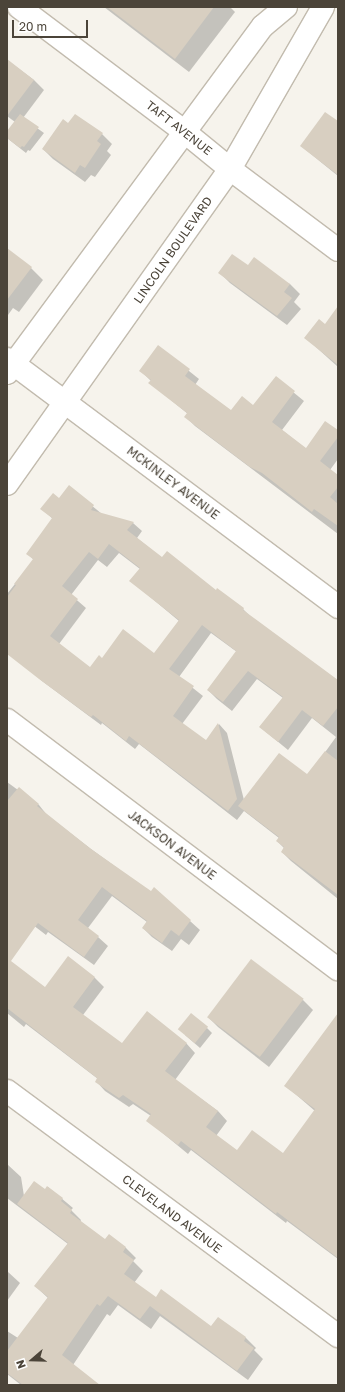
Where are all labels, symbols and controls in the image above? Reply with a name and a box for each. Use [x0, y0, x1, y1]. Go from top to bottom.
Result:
scale bar [14, 12, 90, 38]
text: 20 m [19, 19, 47, 34]
street label: TAFT AVENUE [143, 98, 215, 158]
street label: LINCOLN BOULEVARD [131, 194, 215, 306]
street label: MCKINLEY AVENUE [124, 444, 222, 522]
street label: JACKSON AVENUE [125, 807, 219, 883]
street label: CLEVELAND AVENUE [119, 1172, 225, 1256]
north arrow [12, 1340, 52, 1380]
text: N [13, 1358, 28, 1370]

